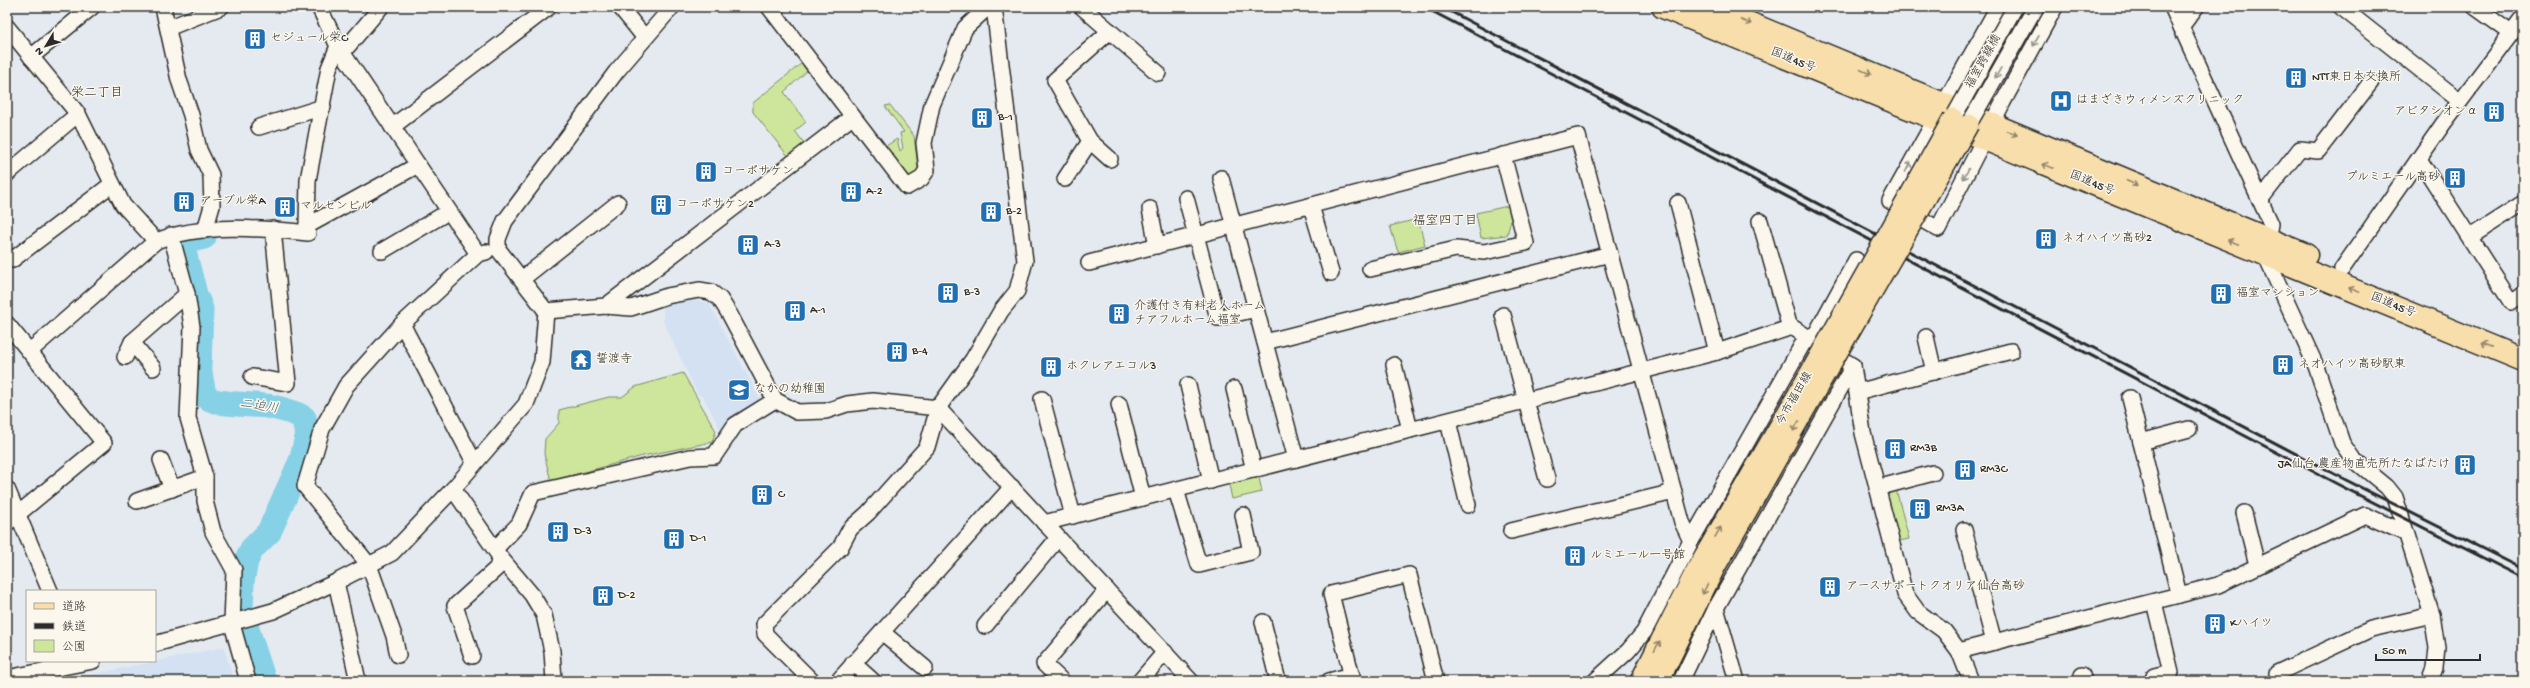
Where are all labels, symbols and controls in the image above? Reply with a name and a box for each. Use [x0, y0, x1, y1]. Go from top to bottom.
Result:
one-way arrow [1740, 19, 1752, 26]
north arrow [26, 26, 66, 66]
building icon: セジュール栄C [242, 26, 268, 52]
place label: セジュール栄C [270, 31, 349, 46]
street label: 福室跨線橋 [1962, 32, 2005, 92]
one-way arrow [2032, 35, 2040, 47]
text: N [33, 44, 47, 57]
street label: 国道45号 [1768, 45, 1818, 76]
building icon: NTT東日本交換所 [2283, 65, 2309, 91]
one-way arrow [1993, 67, 2001, 79]
one-way arrow [1860, 69, 1872, 77]
place label: NTT東日本交換所 [2312, 70, 2401, 85]
district label: 栄二丁目 [71, 86, 123, 101]
hospital icon: はまざきウィメンズクリニック [2048, 88, 2074, 114]
place label: はまざきウィメンズクリニック [2076, 93, 2244, 108]
building icon: アビタシオンα [2481, 99, 2507, 125]
building icon: B-1 [969, 105, 995, 131]
place label: アビタシオンα [2394, 105, 2478, 119]
place label: B-1 [997, 111, 1013, 125]
one-way arrow [2006, 129, 2018, 137]
building icon: コーポサケン [693, 159, 719, 185]
one-way arrow [1905, 161, 1913, 173]
one-way arrow [2042, 162, 2054, 169]
place label: コーポサケン [722, 165, 794, 179]
building icon: プルミエール高砂 [2442, 165, 2468, 191]
one-way arrow [1962, 168, 1969, 180]
street label: 国道45号 [2067, 168, 2117, 199]
place label: プルミエール高砂 [2345, 170, 2440, 185]
building icon: A-2 [838, 179, 864, 205]
one-way arrow [2126, 180, 2138, 187]
place label: A-2 [866, 185, 883, 199]
building icon: アーブル栄A [171, 189, 197, 215]
building icon: コーポサケン2 [648, 192, 674, 218]
place label: アーブル栄A [200, 194, 267, 209]
building icon: マルセンビル [272, 194, 298, 220]
place label: コーポサケン2 [676, 198, 754, 212]
building icon: B-2 [978, 199, 1004, 225]
place label: マルセンビル [300, 200, 372, 214]
place label: B-2 [1005, 205, 1022, 219]
district label: 福室四丁目 [1412, 214, 1478, 229]
building icon: ネオハイツ高砂2 [2033, 226, 2059, 252]
place label: ネオハイツ高砂2 [2062, 231, 2152, 246]
building icon: A-3 [735, 232, 761, 258]
place label: A-3 [764, 238, 781, 252]
one-way arrow [2227, 238, 2239, 245]
building icon: B-3 [935, 280, 961, 306]
building icon: 福室マンション [2208, 281, 2234, 307]
place label: B-3 [963, 286, 980, 300]
place label: 福室マンション [2236, 286, 2320, 301]
one-way arrow [2348, 286, 2360, 294]
street label: 国道45号 [2368, 290, 2418, 321]
building icon: A-1 [782, 298, 808, 324]
place label: 介護付き有料老人ホーム チアフルホーム福室 [1134, 299, 1266, 328]
building icon: 介護付き有料老人ホーム チアフルホーム福室 [1106, 301, 1132, 327]
place label: A-1 [810, 304, 826, 318]
building icon: B-4 [884, 339, 910, 365]
one-way arrow [2481, 341, 2493, 348]
place label: B-4 [911, 345, 928, 359]
temple icon: 誓渡寺 [568, 347, 594, 373]
place label: 誓渡寺 [596, 352, 632, 367]
building icon: ネオハイツ高砂駅東 [2270, 352, 2296, 378]
building icon: ホクレアエコル3 [1038, 354, 1064, 380]
place label: ネオハイツ高砂駅東 [2298, 357, 2406, 372]
place label: ホクレアエコル3 [1066, 360, 1156, 374]
street label: 今市福田線 [1773, 369, 1816, 428]
school or university icon: なかの幼稚園 [726, 377, 752, 403]
place label: なかの幼稚園 [754, 382, 826, 397]
water label: 二迫川 [239, 396, 280, 417]
one-way arrow [1791, 420, 1799, 432]
building icon: RM3B [1882, 436, 1908, 462]
place label: RM3B [1910, 442, 1938, 456]
building icon: JA仙台 農産物直売所たなばたけ [2452, 452, 2478, 478]
building icon: RM3C [1952, 457, 1978, 483]
place label: JA仙台 農産物直売所たなばたけ [2278, 457, 2450, 472]
place label: RM3C [1980, 463, 2009, 477]
building icon: C [749, 482, 775, 508]
place label: C [778, 488, 786, 502]
building icon: RM3A [1907, 496, 1933, 522]
place label: RM3A [1936, 502, 1965, 516]
building icon: D-3 [545, 519, 571, 545]
place label: D-3 [573, 525, 592, 539]
building icon: D-1 [661, 526, 687, 552]
one-way arrow [1715, 526, 1723, 538]
place label: D-1 [689, 532, 707, 546]
building icon: ルミエール一号館 [1562, 543, 1588, 569]
place label: ルミエール一号館 [1590, 548, 1685, 563]
building icon: アースサポートクオリア仙台高砂 [1817, 574, 1843, 600]
place label: アースサポートクオリア仙台高砂 [1846, 579, 2025, 594]
one-way arrow [1701, 582, 1708, 594]
building icon: D-2 [590, 583, 616, 609]
place label: D-2 [617, 589, 636, 603]
legend [26, 590, 156, 662]
text: 道路 [62, 600, 86, 615]
building icon: Kハイツ [2202, 611, 2228, 637]
place label: Kハイツ [2230, 617, 2273, 631]
text: 鉄道 [62, 620, 86, 635]
scale bar [2376, 636, 2480, 662]
text: 公園 [62, 640, 86, 655]
one-way arrow [1653, 640, 1661, 652]
text: 50 m [2382, 645, 2407, 659]

